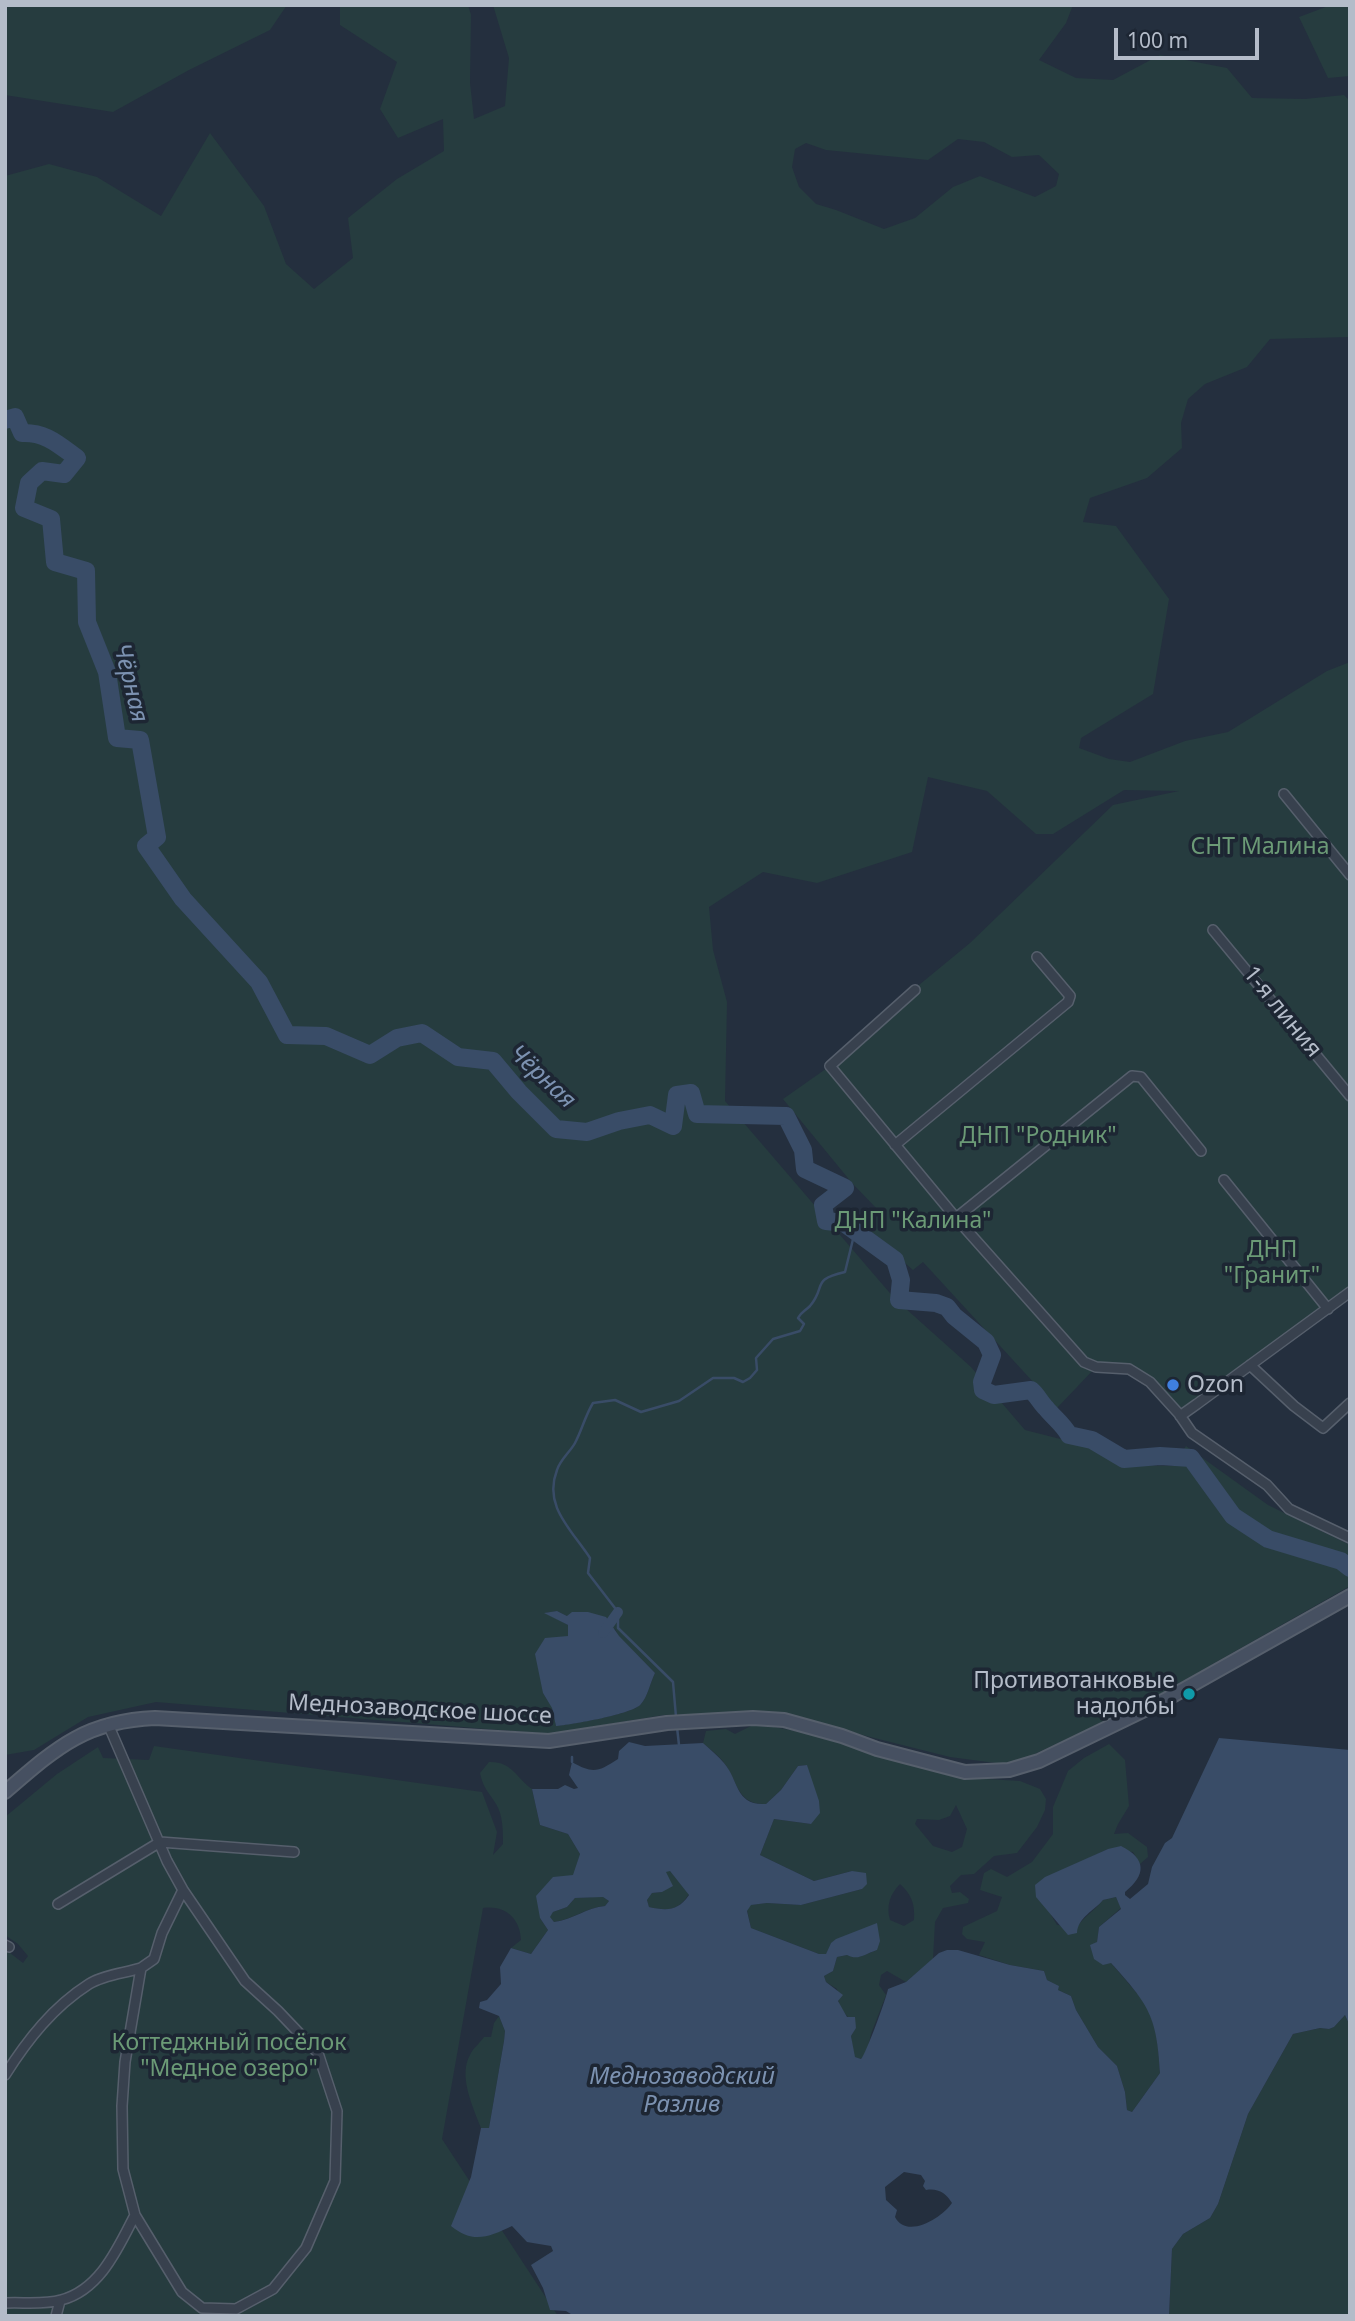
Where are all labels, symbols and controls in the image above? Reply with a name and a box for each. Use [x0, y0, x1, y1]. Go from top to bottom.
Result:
scale bar [1117, 14, 1262, 58]
text: 100 m [1127, 26, 1188, 54]
water label: Чёрная [106, 641, 154, 725]
park label: СНТ Малина [1191, 833, 1329, 861]
street label: 1-я линия [1237, 961, 1327, 1063]
water label: Чёрная [503, 1039, 581, 1115]
park label: ДНП "Родник" [959, 1122, 1117, 1150]
park label: ДНП "Калина" [835, 1207, 991, 1235]
park label: ДНП "Гранит" [1224, 1236, 1320, 1290]
place label: Ozon [1187, 1371, 1244, 1399]
marker: Ozon [1165, 1377, 1181, 1393]
place label: Противотанковые надолбы [973, 1667, 1175, 1721]
marker: Противотанковые надолбы [1181, 1686, 1197, 1702]
street label: Меднозаводское шоссе [287, 1689, 553, 1731]
park label: Коттеджный посёлок "Медное озеро" [112, 2029, 346, 2083]
water label: Меднозаводский Разлив [589, 2063, 775, 2119]

